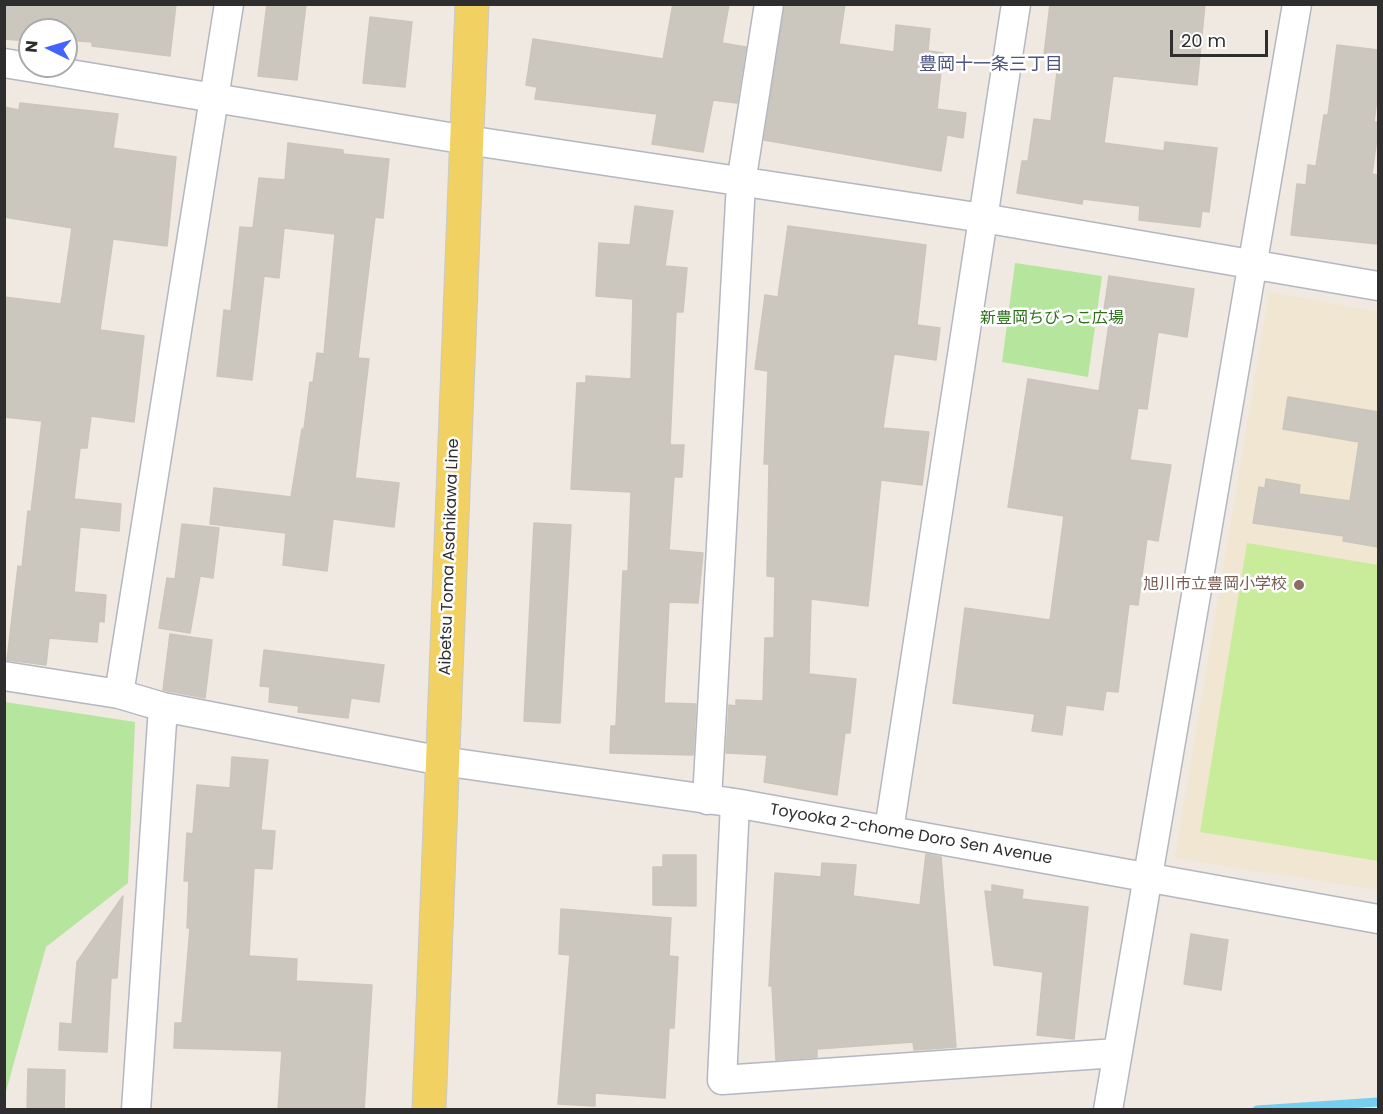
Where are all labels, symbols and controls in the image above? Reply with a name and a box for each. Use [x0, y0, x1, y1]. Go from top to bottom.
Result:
north arrow [18, 18, 78, 78]
scale bar [1173, 18, 1270, 56]
text: 20 m [1181, 28, 1226, 53]
text: N [20, 40, 44, 54]
district label: 豊岡十一条三丁目 [919, 54, 1063, 76]
park label: 新豊岡ちびっこ広場 [980, 309, 1124, 329]
street label: Aibetsu Toma Asahikawa Line [436, 438, 464, 676]
place label: 旭川市立豊岡小学校 [1143, 575, 1287, 595]
marker: 旭川市立豊岡小学校 [1292, 578, 1306, 592]
street label: Toyooka 2-chome Doro Sen Avenue [768, 801, 1054, 869]

